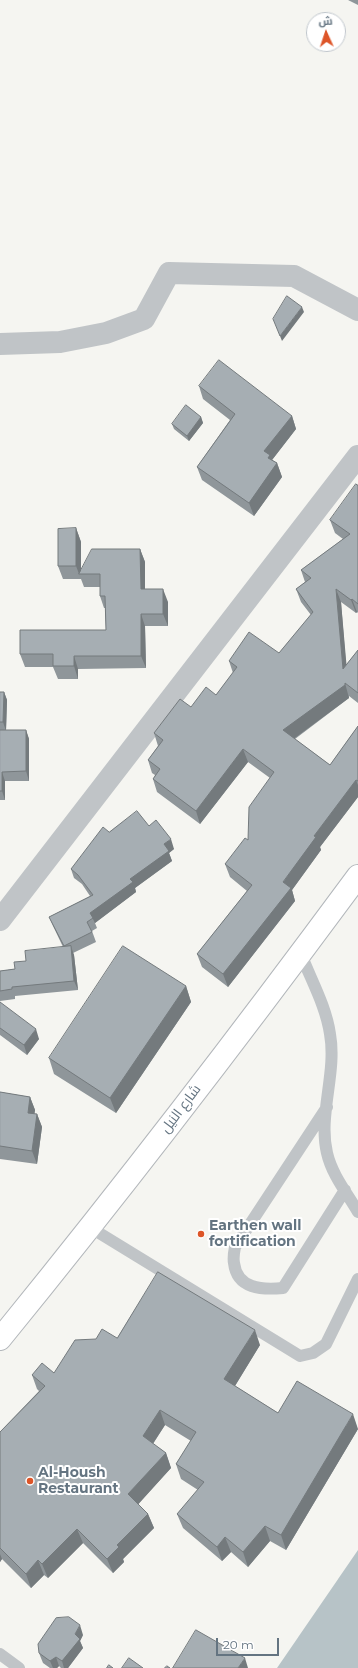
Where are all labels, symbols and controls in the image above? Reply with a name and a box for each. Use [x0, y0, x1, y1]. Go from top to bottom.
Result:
north arrow [306, 12, 346, 52]
text: ش [318, 14, 333, 28]
street label: شارع النيل [157, 1081, 205, 1137]
place label: Earthen wall fortification [209, 1218, 301, 1250]
marker: Earthen wall fortification [196, 1229, 206, 1239]
place label: Al-Housh Restaurant [38, 1465, 119, 1498]
marker: Al-Housh Restaurant [25, 1476, 35, 1486]
scale bar [218, 1630, 281, 1656]
text: 20 m [223, 1637, 254, 1652]

